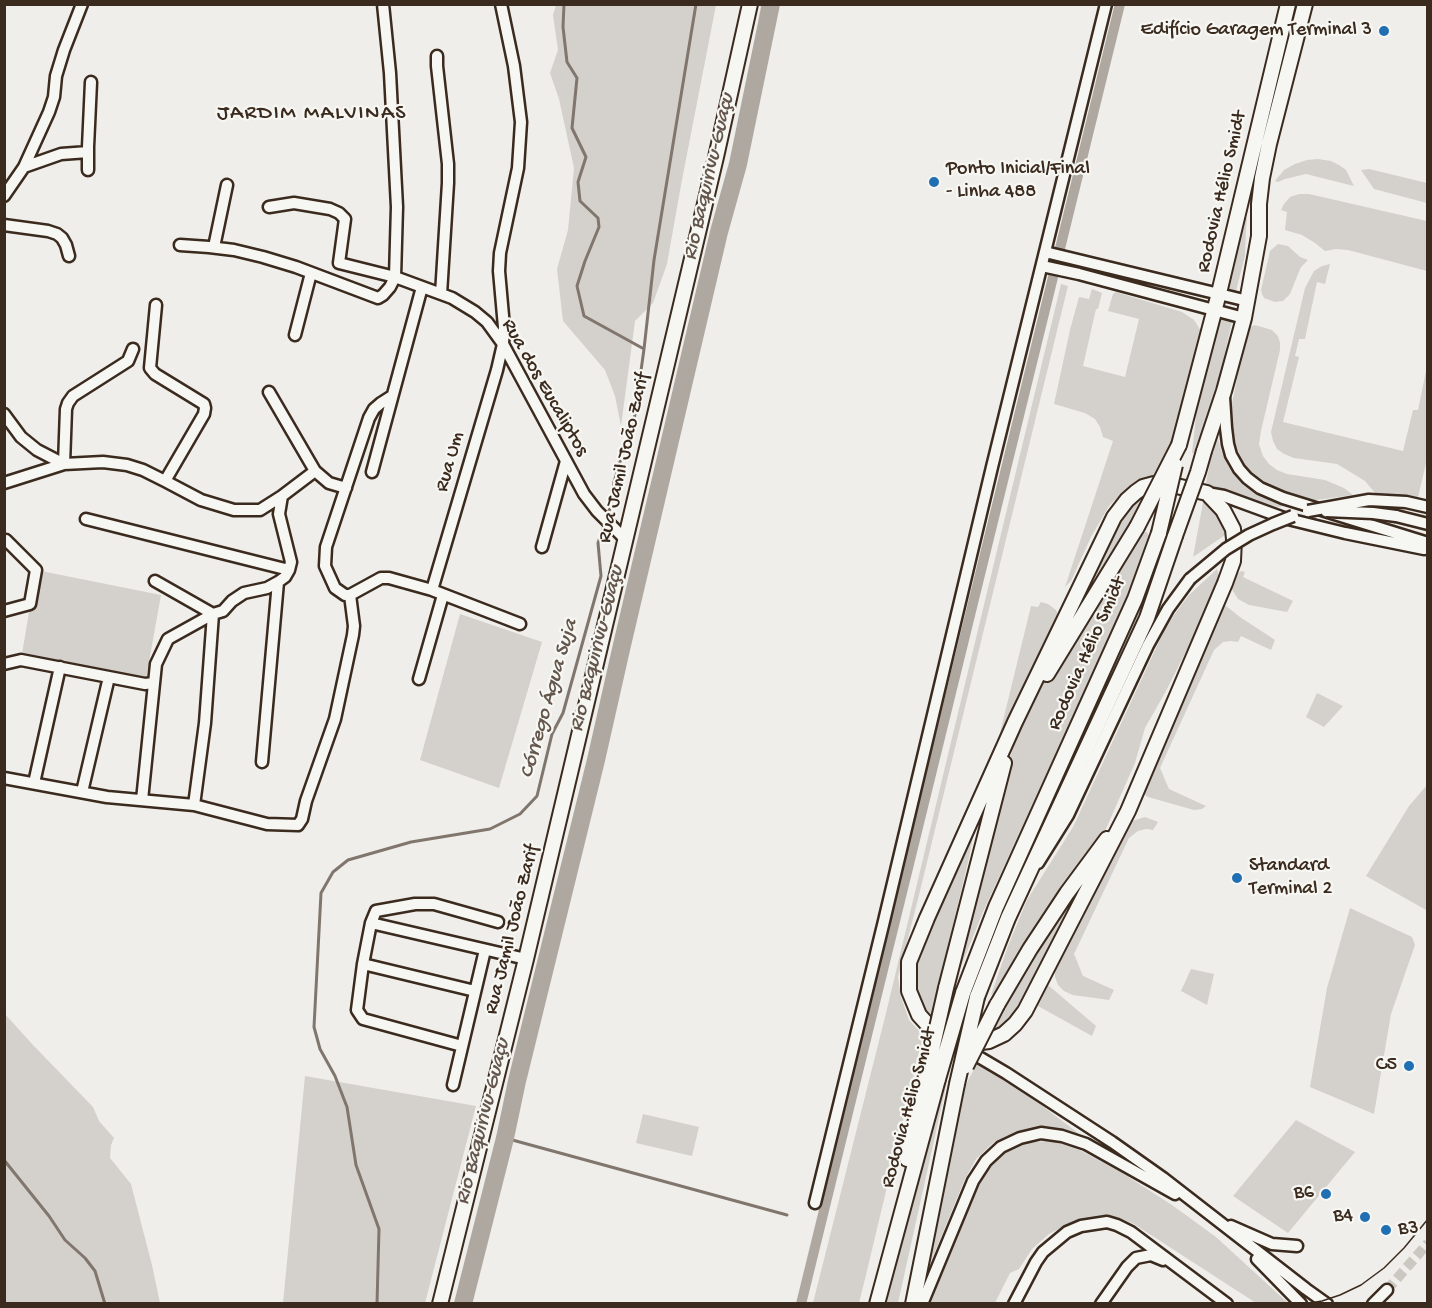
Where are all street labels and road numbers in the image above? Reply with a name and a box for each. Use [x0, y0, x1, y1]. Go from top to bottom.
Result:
street label: Rodovia Hélio Smidt [1193, 109, 1253, 275]
street label: Rua dos Eucaliptos [495, 315, 593, 461]
street label: Rua Jamil João Zarif [594, 371, 656, 545]
street label: Rua Um [431, 429, 471, 495]
street label: Rodovia Hélio Smidt [1043, 574, 1133, 734]
street label: Rua Jamil João Zarif [480, 843, 546, 1017]
street label: Rodovia Hélio Smidt [877, 1025, 943, 1191]

